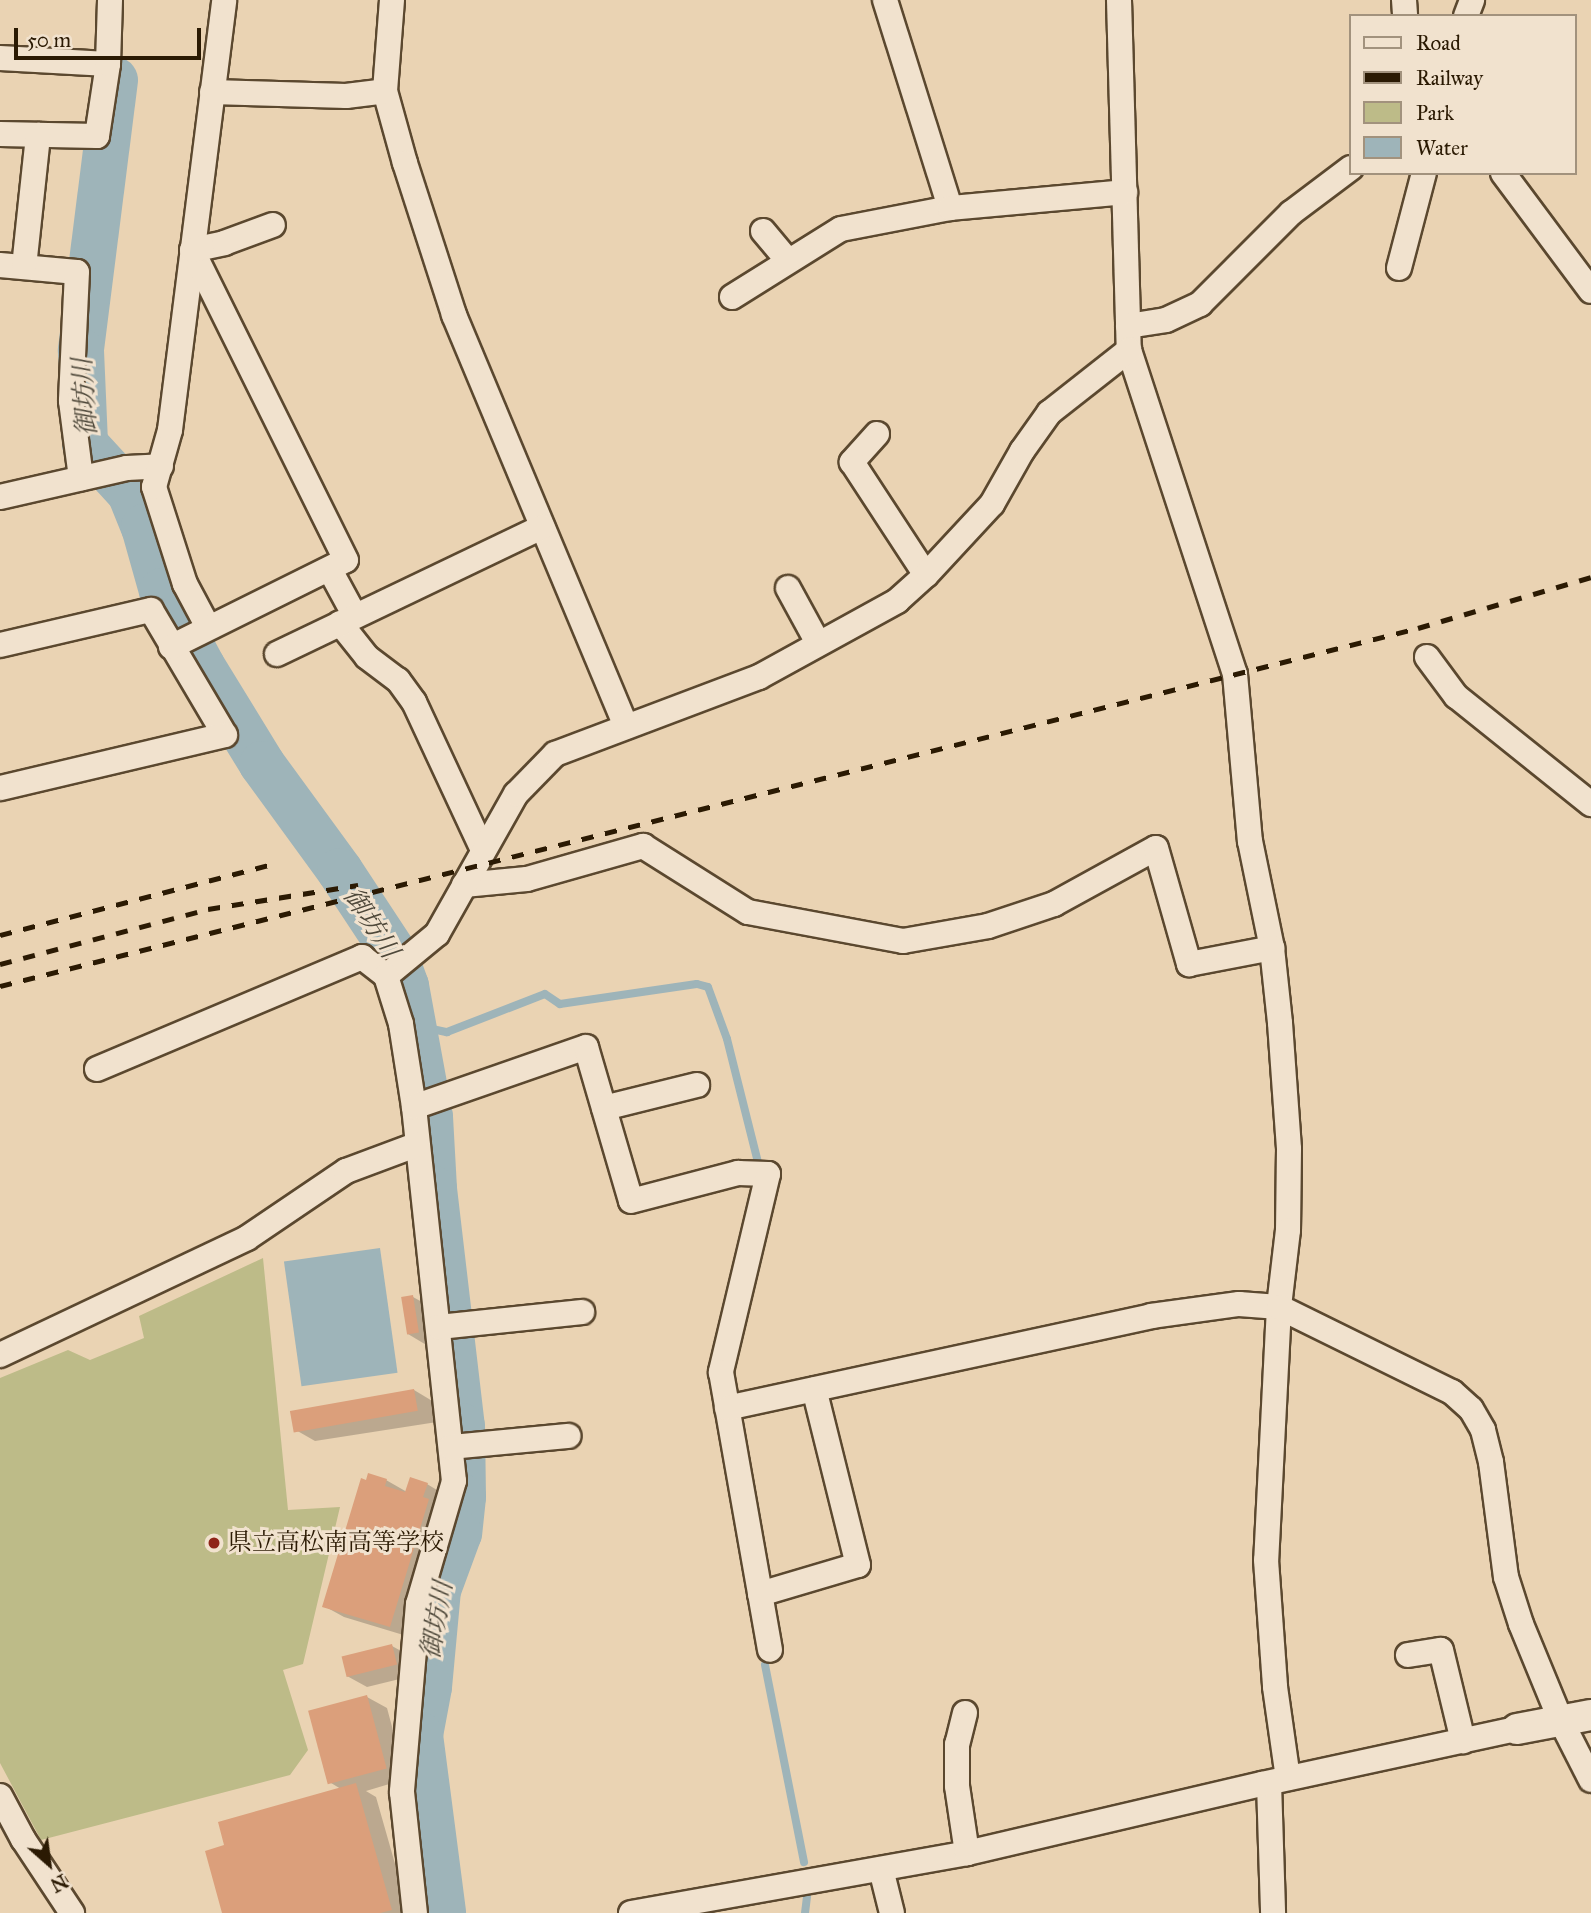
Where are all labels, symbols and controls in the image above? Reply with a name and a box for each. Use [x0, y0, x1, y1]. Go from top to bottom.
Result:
scale bar [18, 14, 205, 58]
legend [1350, 14, 1577, 175]
text: 50 m [27, 27, 71, 53]
text: Road [1416, 30, 1461, 56]
text: Railway [1416, 65, 1483, 91]
text: Park [1416, 100, 1454, 126]
text: Water [1416, 135, 1468, 161]
water label: 御坊川 [67, 357, 103, 437]
water label: 御坊川 [337, 882, 405, 964]
place label: 県立高松南高等学校 [228, 1529, 444, 1557]
marker: 県立高松南高等学校 [206, 1535, 222, 1551]
water label: 御坊川 [415, 1579, 459, 1661]
north arrow [14, 1829, 84, 1899]
text: N [47, 1869, 72, 1897]

